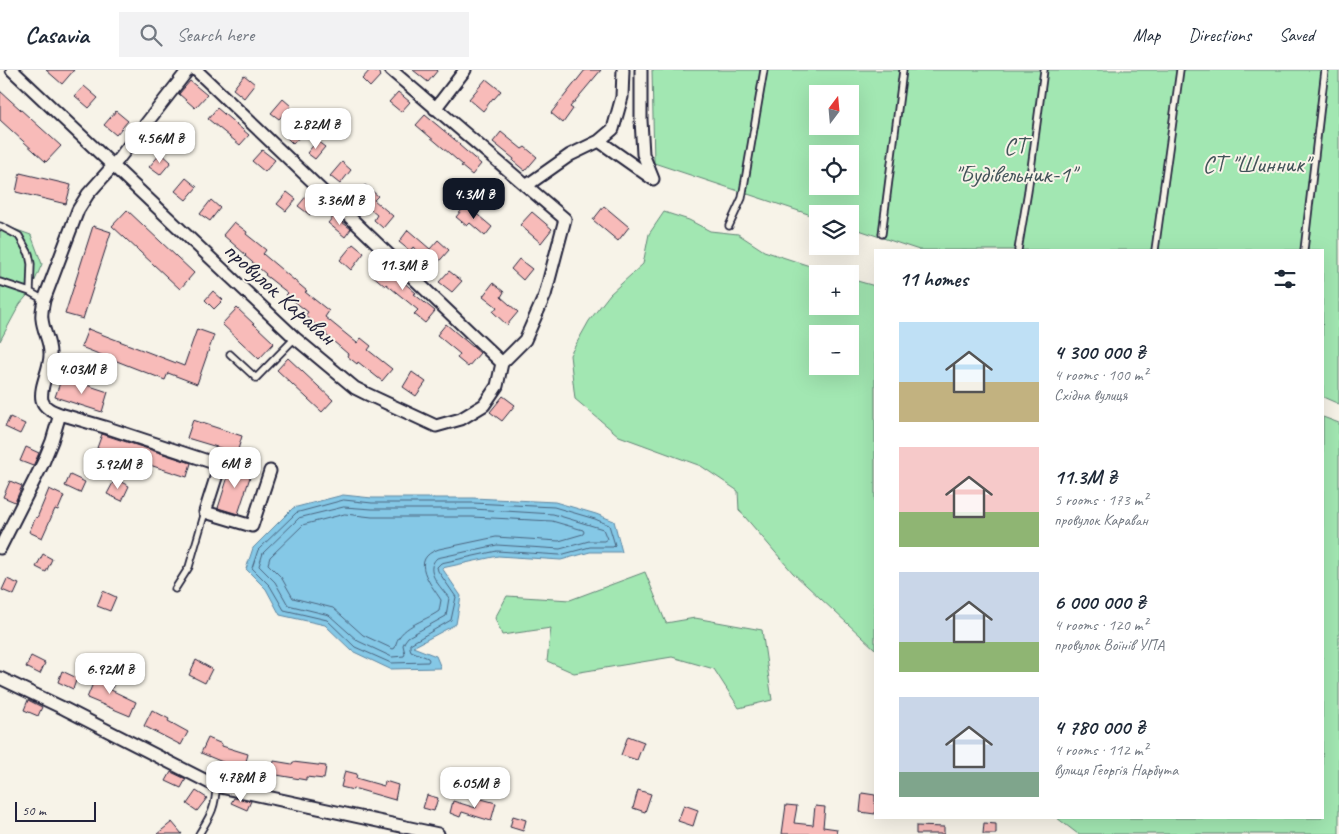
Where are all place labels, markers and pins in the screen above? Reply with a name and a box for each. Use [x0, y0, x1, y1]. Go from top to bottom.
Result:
pin: 2.82M ₴ [270, 108, 362, 150]
pin: 4.56M ₴ [114, 122, 206, 164]
pin: 4.3M ₴ [433, 178, 515, 220]
pin: 3.36M ₴ [294, 184, 386, 226]
pin: 11.3M ₴ [357, 248, 449, 291]
pin: 4.03M ₴ [36, 352, 128, 395]
pin: 6M ₴ [205, 446, 265, 489]
pin: 5.92M ₴ [72, 448, 164, 490]
pin: 6.92M ₴ [64, 652, 156, 695]
pin: 4.78M ₴ [195, 760, 287, 803]
pin: 6.05M ₴ [429, 766, 521, 809]

